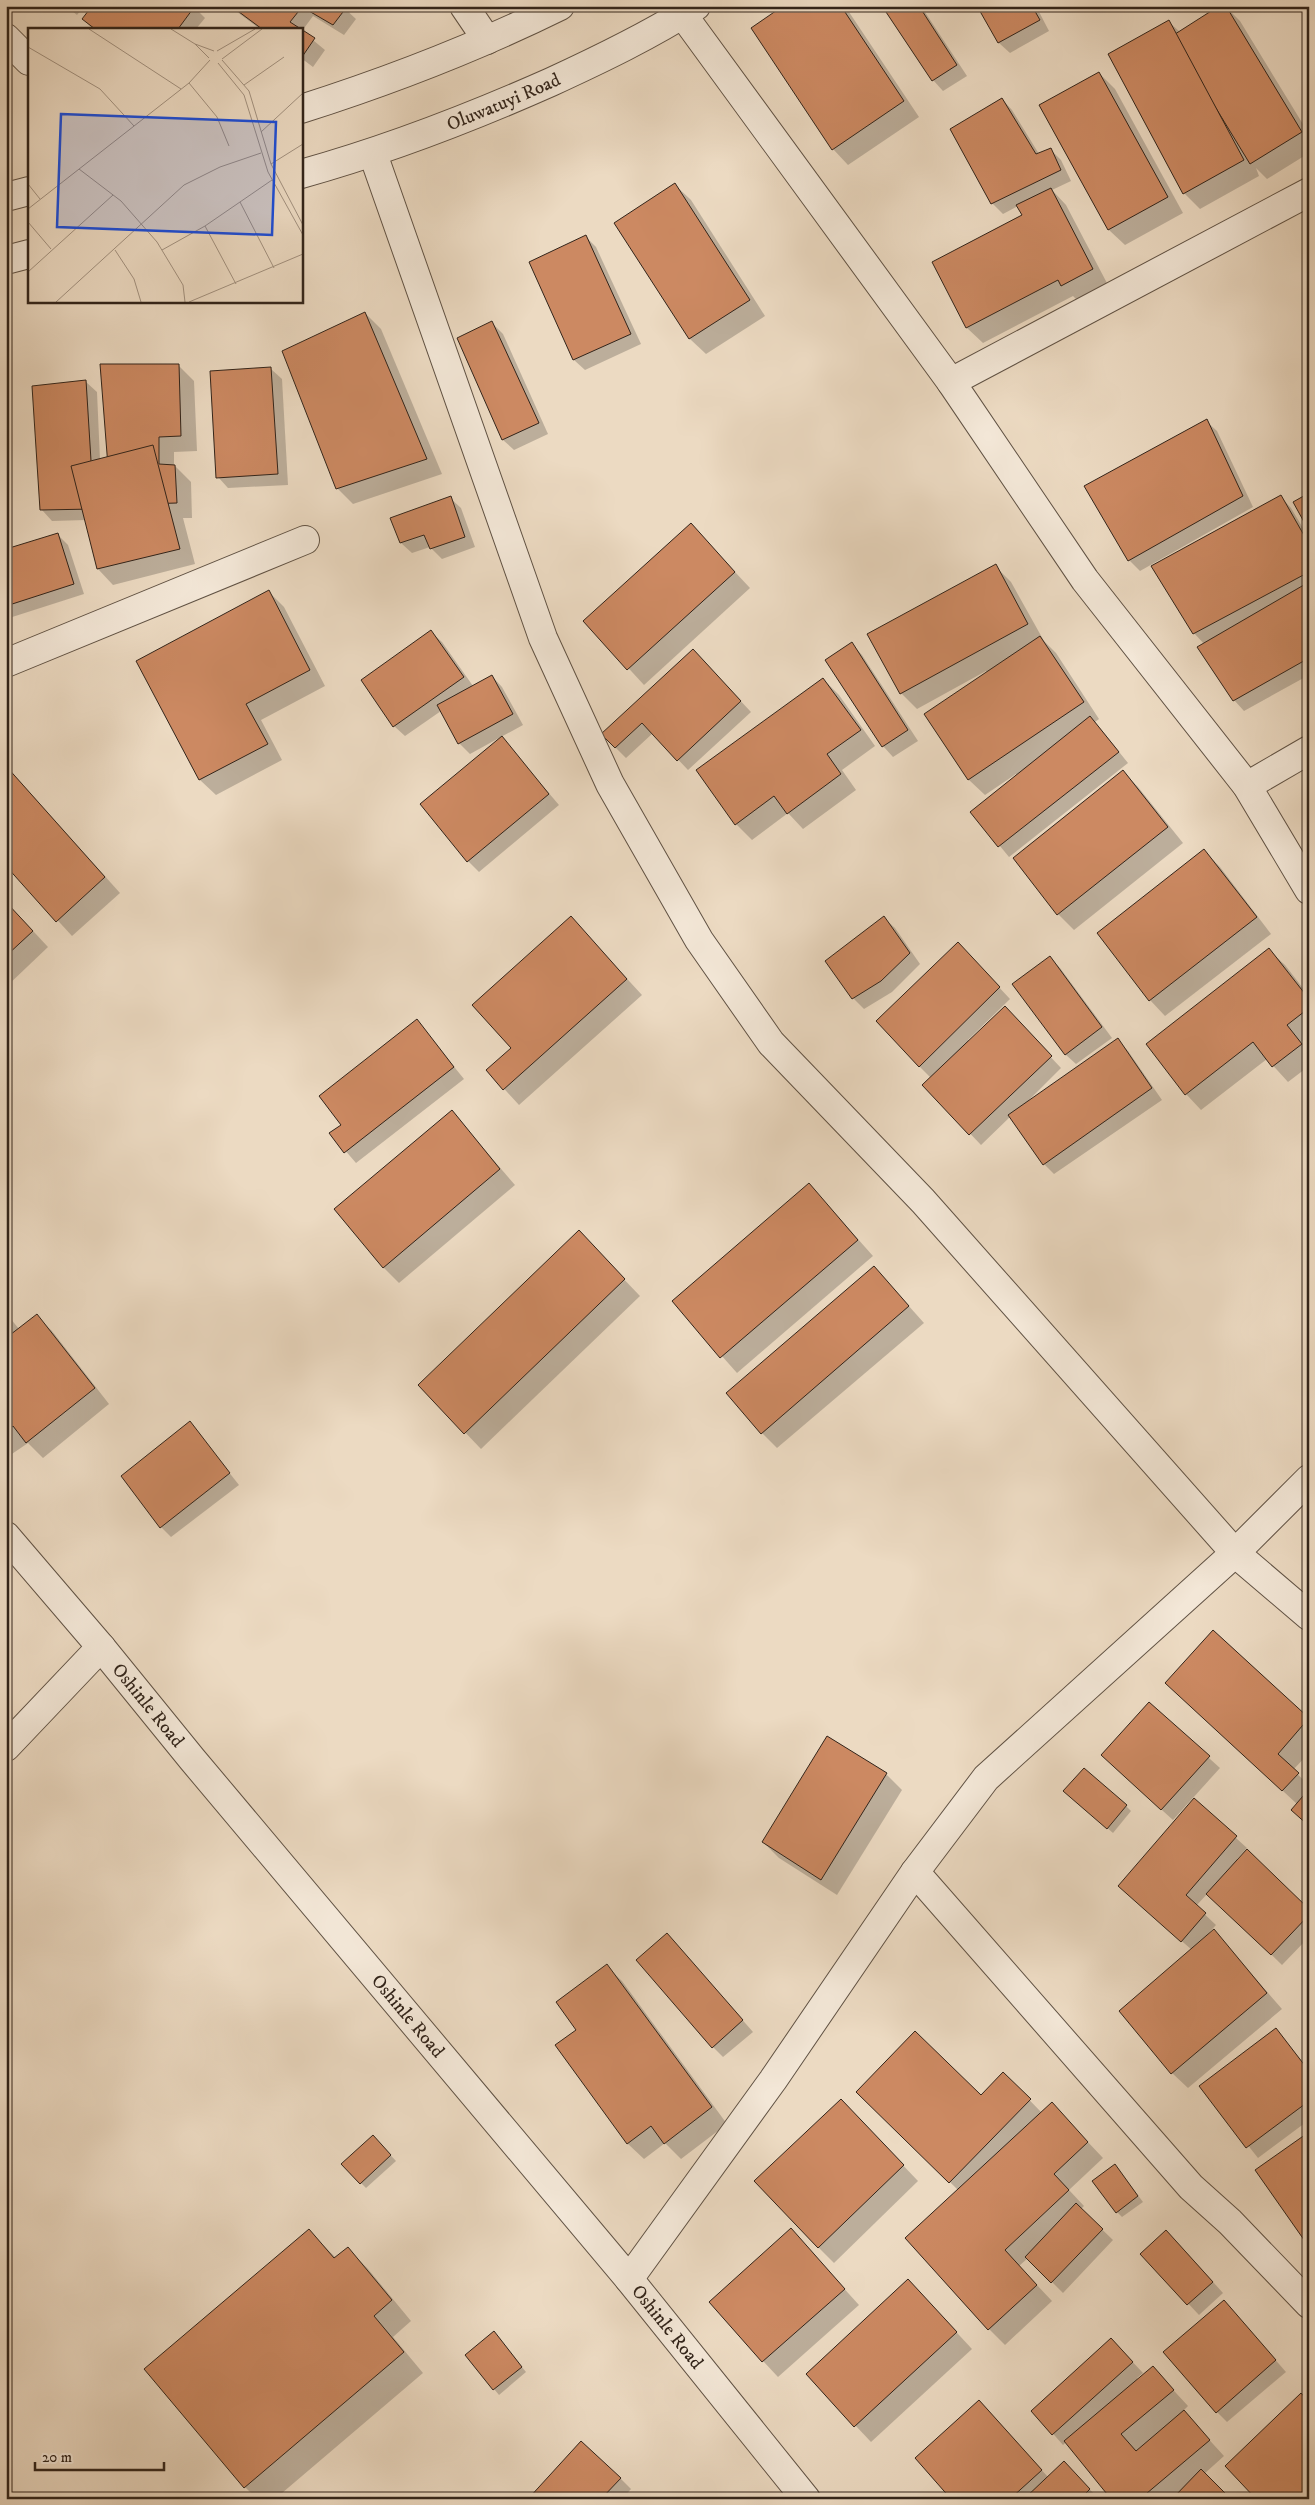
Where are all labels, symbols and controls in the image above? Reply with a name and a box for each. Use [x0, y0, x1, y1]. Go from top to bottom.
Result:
inset map [28, 28, 302, 302]
street label: Oluwatuyi Road [443, 68, 564, 136]
street label: Oshinle Road [107, 1658, 190, 1752]
street label: Oshinle Road [366, 1970, 450, 2063]
street label: Oshinle Road [627, 2280, 709, 2374]
scale bar [35, 2440, 164, 2472]
text: 20 m [42, 2448, 72, 2467]

